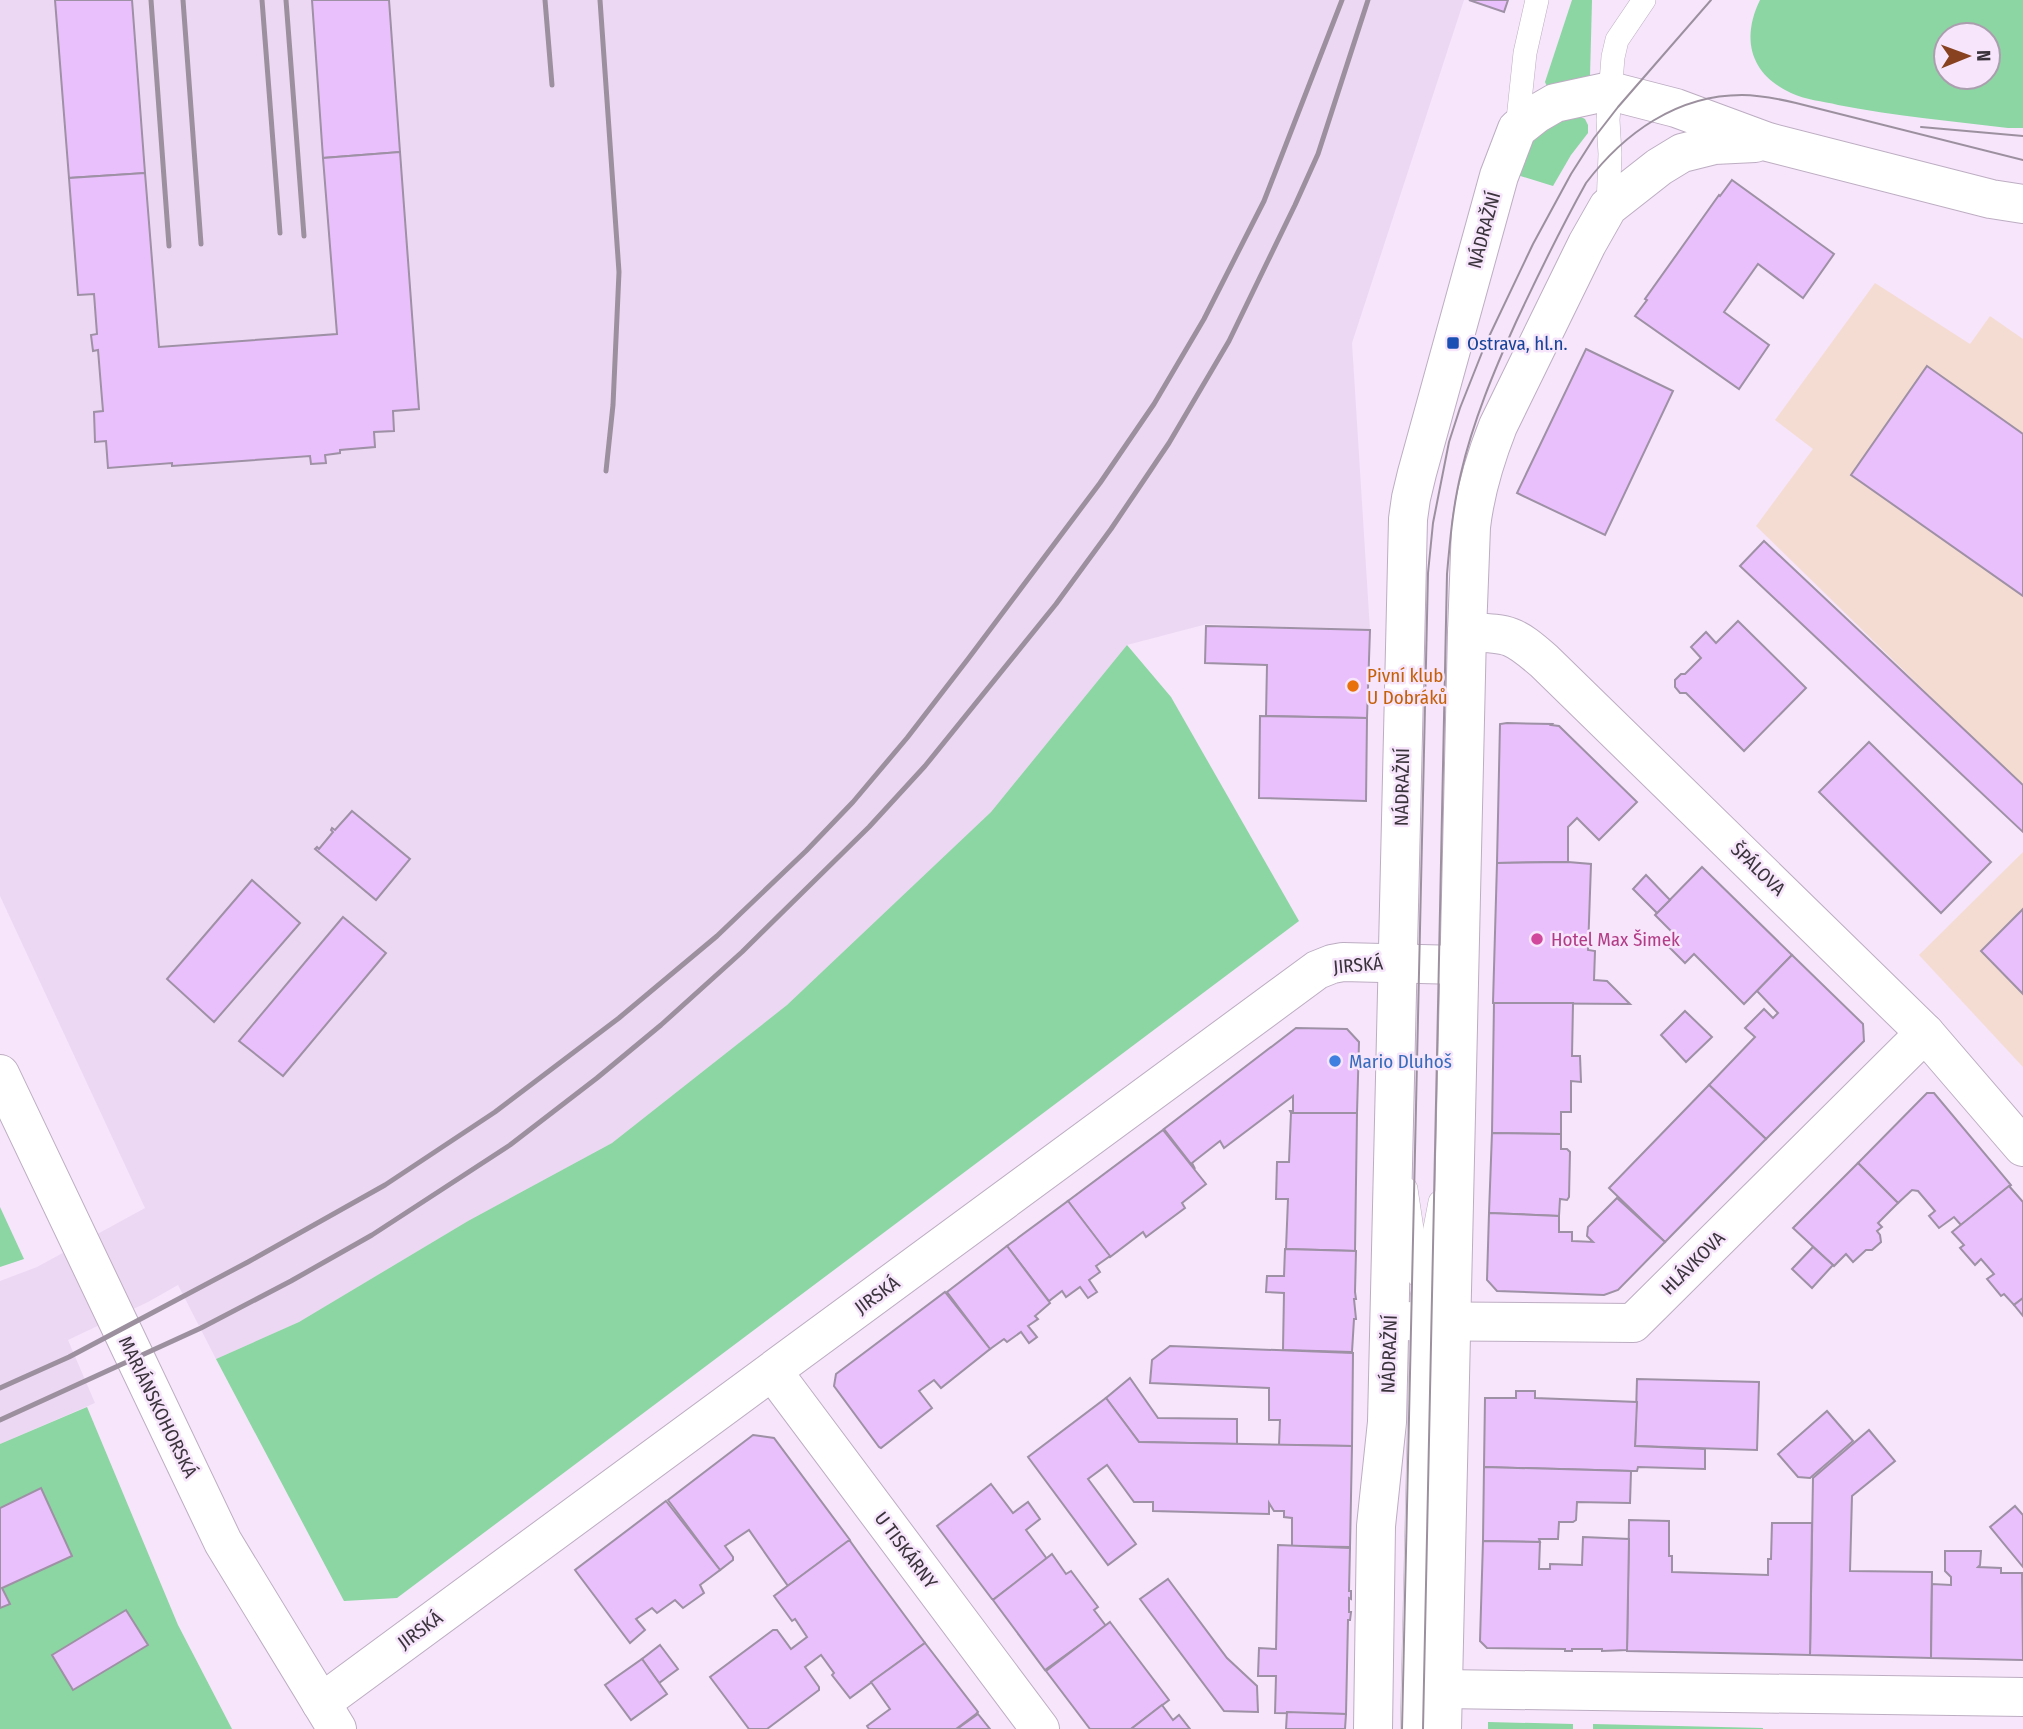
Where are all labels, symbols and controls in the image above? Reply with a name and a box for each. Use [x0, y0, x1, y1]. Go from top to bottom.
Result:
north arrow [1932, 21, 2002, 91]
text: N [1972, 50, 1995, 62]
street label: NÁDRAŽNÍ [1463, 189, 1505, 271]
place label: Ostrava, hl.n. [1467, 332, 1567, 355]
marker: Ostrava, hl.n. [1445, 335, 1461, 351]
place label: Pivní klub U Dobráků [1367, 664, 1448, 709]
marker: Pivní klub U Dobráků [1345, 678, 1361, 694]
street label: NÁDRAŽNÍ [1390, 748, 1414, 826]
street label: ŠPÁLOVA [1726, 837, 1790, 901]
place label: Hotel Max Šimek [1551, 928, 1680, 951]
marker: Hotel Max Šimek [1529, 931, 1545, 947]
street label: JIRSKÁ [1332, 951, 1384, 979]
place label: Mario Dluhoš [1349, 1050, 1452, 1073]
marker: Mario Dluhoš [1327, 1053, 1343, 1069]
street label: HLÁVKOVA [1656, 1226, 1730, 1300]
street label: JIRSKÁ [850, 1271, 904, 1319]
street label: NÁDRAŽNÍ [1376, 1314, 1402, 1394]
street label: MARIÁNSKOHORSKÁ [114, 1332, 202, 1482]
street label: U TISKÁRNY [870, 1507, 943, 1593]
street label: JIRSKÁ [393, 1606, 447, 1654]

